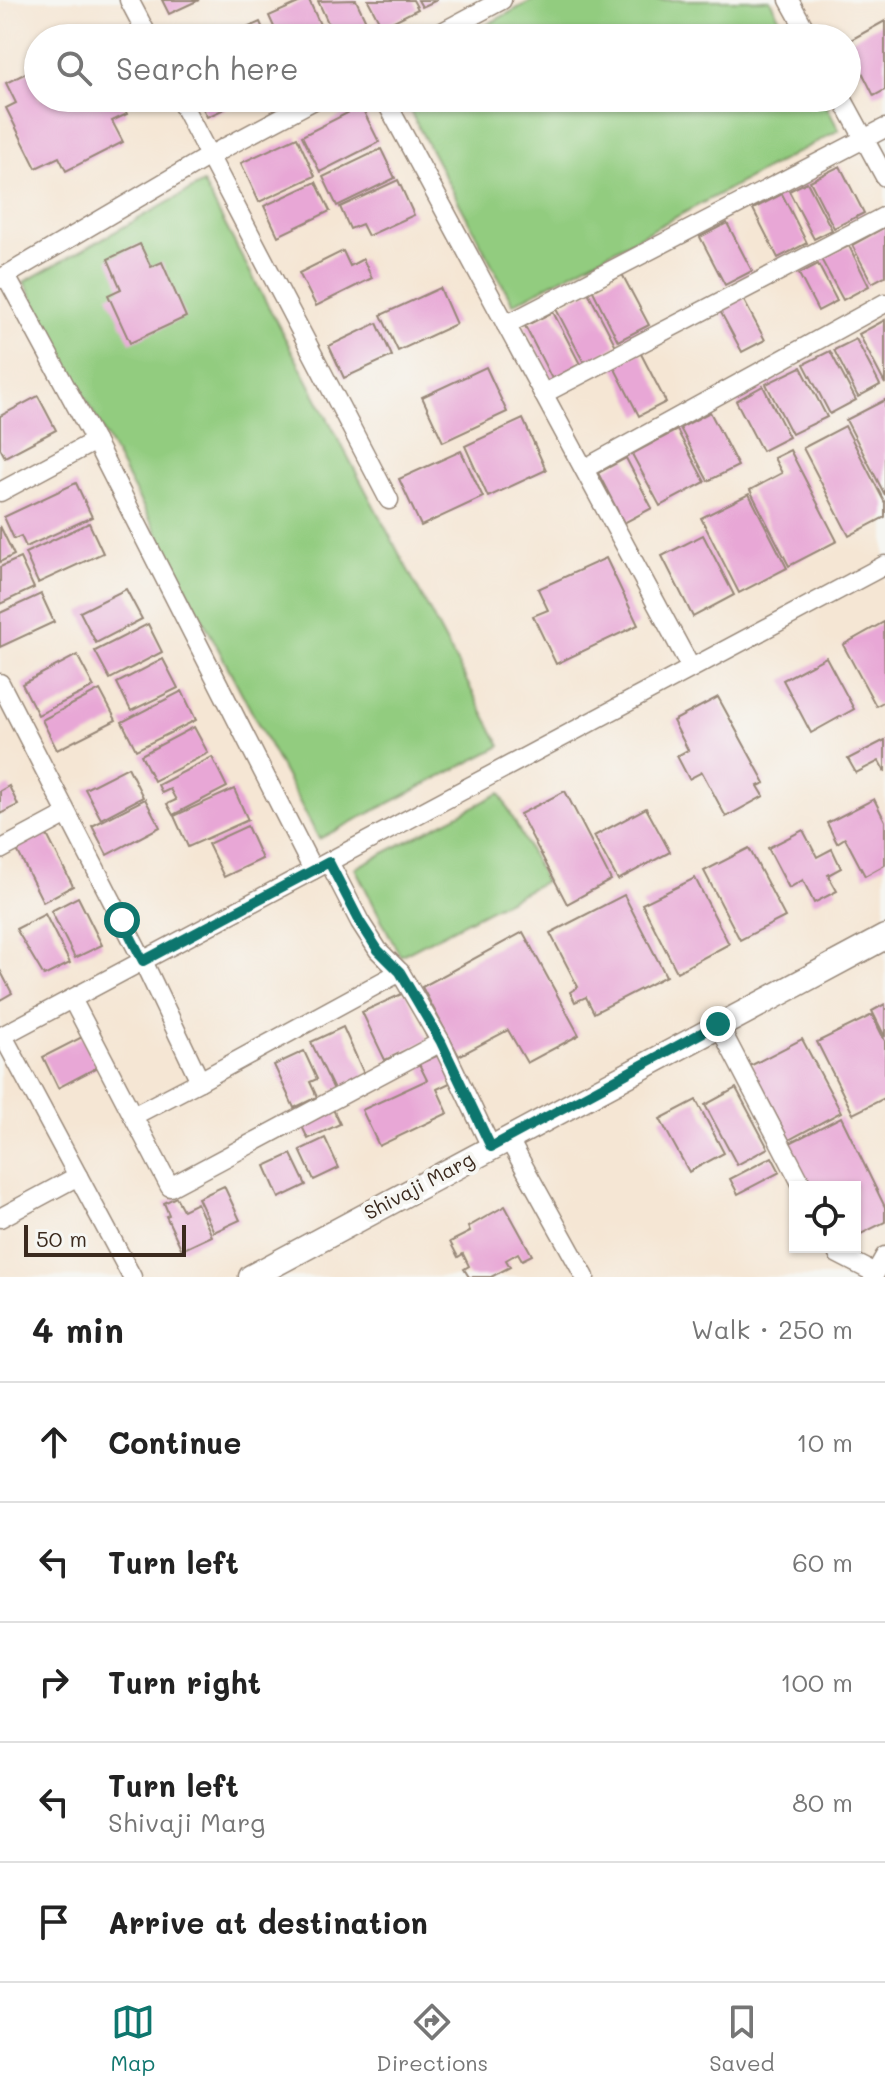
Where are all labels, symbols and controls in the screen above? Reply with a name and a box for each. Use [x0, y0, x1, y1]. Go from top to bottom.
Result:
search box [24, 24, 861, 112]
icon: search [52, 46, 96, 90]
text: Search here [116, 48, 299, 88]
route start [104, 902, 140, 938]
route end [700, 1006, 736, 1042]
street label: Shivaji Marg [359, 1145, 478, 1225]
map controls [789, 1181, 861, 1253]
button: locate [789, 1181, 861, 1253]
scale bar [24, 1221, 186, 1257]
text: 50 m [36, 1224, 87, 1253]
text: 4 min [32, 1307, 124, 1352]
text: Walk · 250 m [691, 1312, 853, 1346]
icon: ahead [32, 1420, 76, 1464]
text: Continue [108, 1422, 241, 1462]
text: 10 m [796, 1425, 853, 1459]
icon: left [32, 1540, 76, 1584]
text: Turn left [108, 1542, 239, 1582]
text: 60 m [792, 1545, 853, 1579]
icon: right [32, 1660, 76, 1704]
text: Turn right [108, 1662, 261, 1702]
text: 100 m [780, 1665, 853, 1699]
text: Turn left [108, 1765, 239, 1805]
icon: left [32, 1780, 76, 1824]
text: 80 m [792, 1785, 853, 1819]
text: Shivaji Marg [108, 1805, 265, 1839]
icon: arrive [32, 1900, 76, 1944]
text: Arrive at destination [108, 1902, 428, 1942]
tab: Map [111, 2000, 155, 2077]
tab: Directions [376, 2000, 488, 2077]
tab: Saved [709, 2000, 774, 2077]

